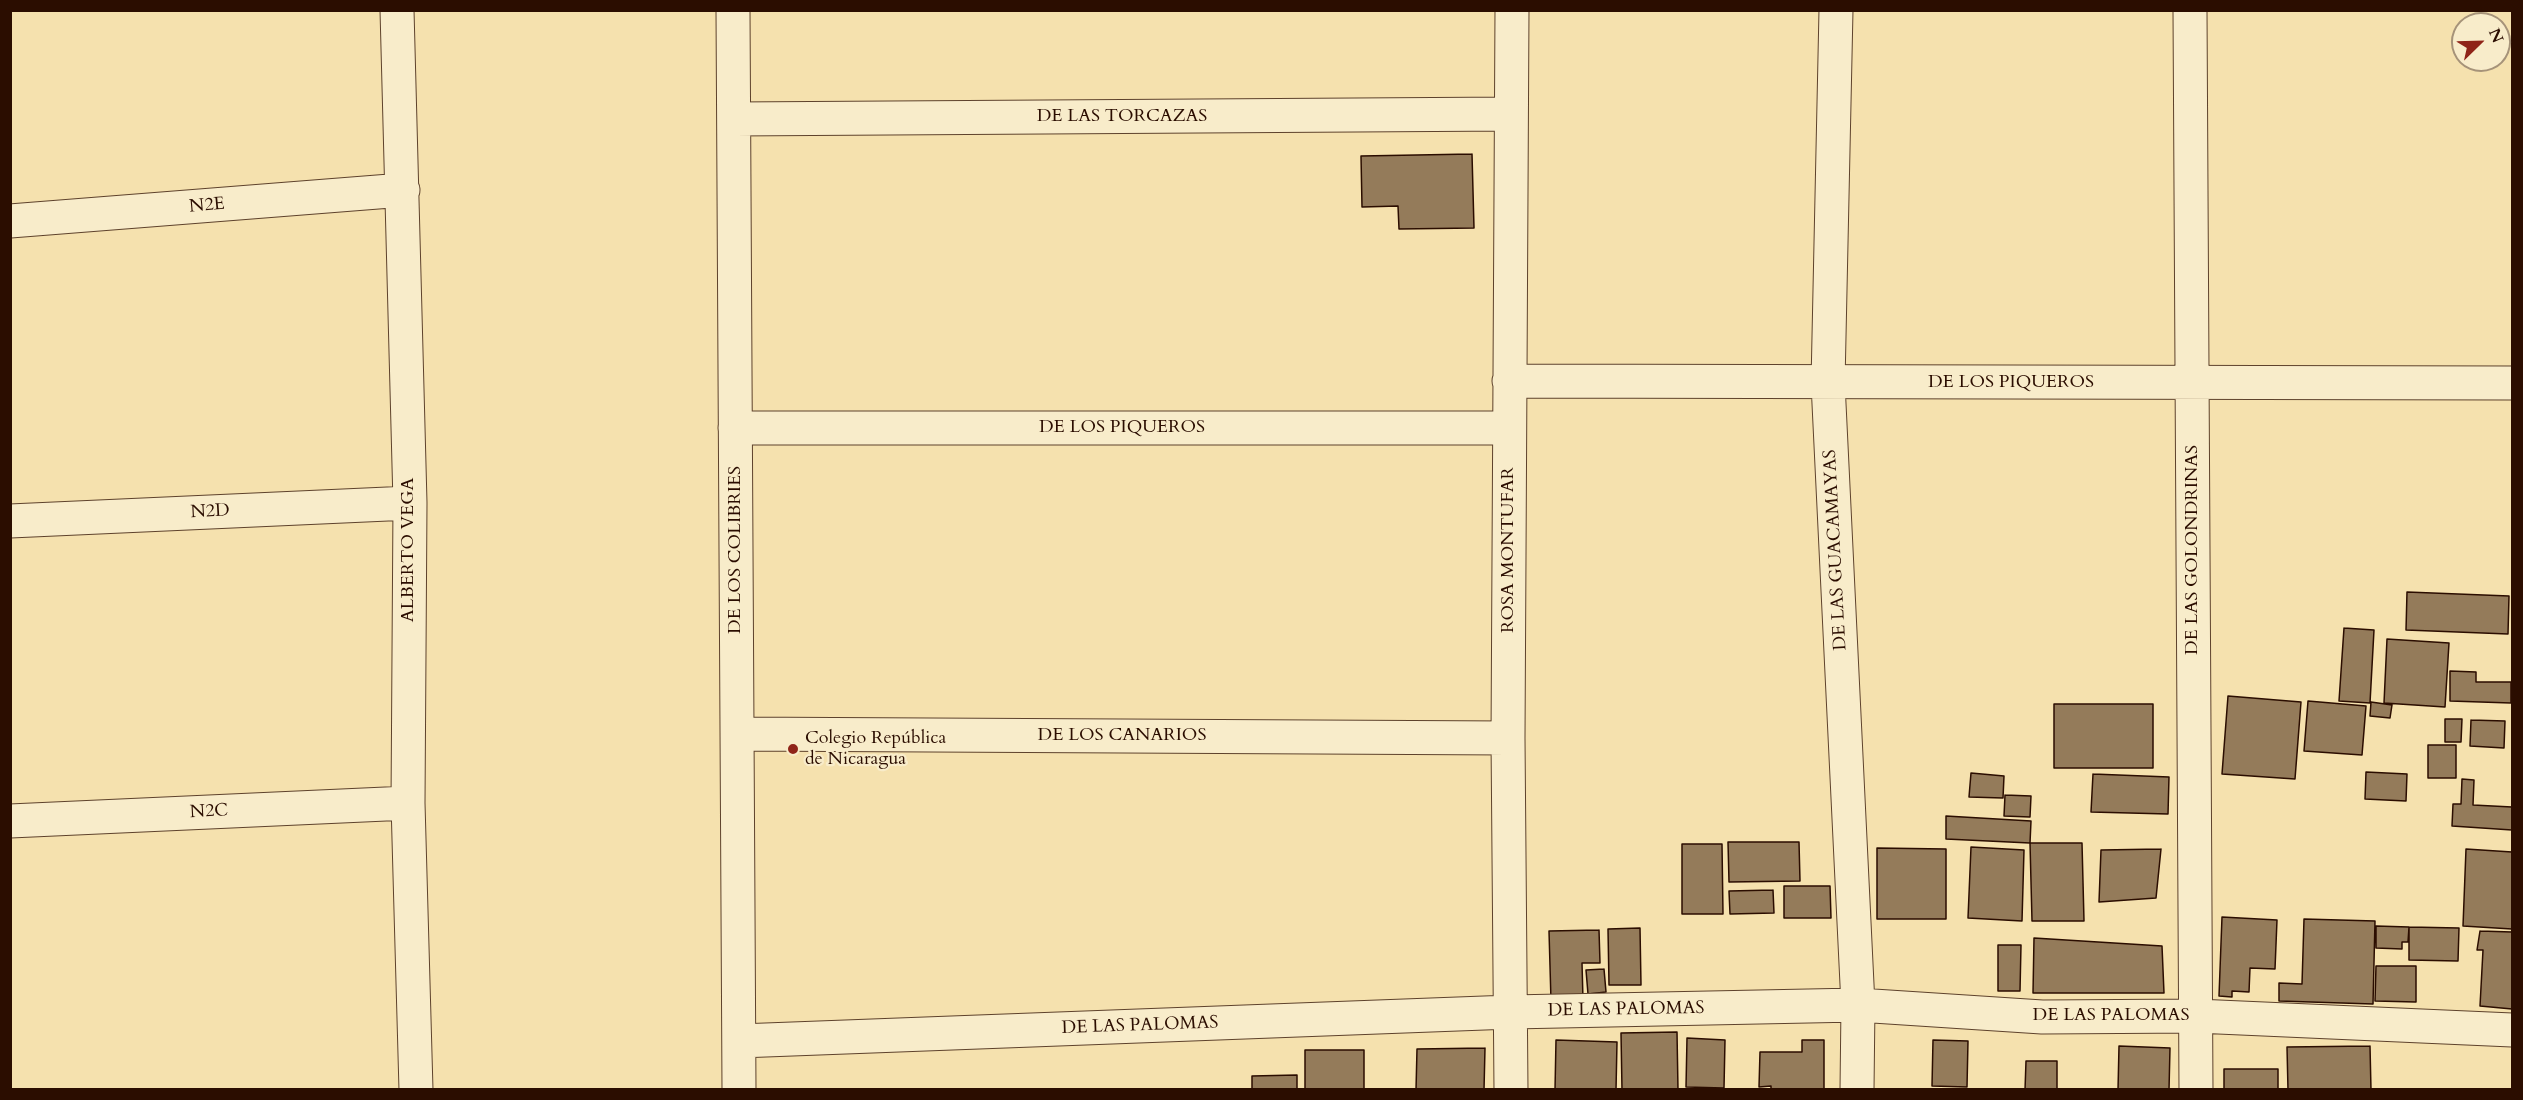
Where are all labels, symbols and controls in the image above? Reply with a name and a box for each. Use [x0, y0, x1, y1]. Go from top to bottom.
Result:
north arrow [2451, 12, 2511, 72]
text: N [2483, 25, 2509, 46]
street label: DE LAS TORCAZAS [1037, 106, 1207, 128]
street label: N2E [188, 194, 226, 218]
street label: DE LOS PIQUEROS [1928, 372, 2094, 394]
street label: DE LOS PIQUEROS [1039, 417, 1205, 439]
street label: DE LAS GOLONDRINAS [2182, 445, 2204, 655]
street label: DE LAS GUACAMAYAS [1820, 449, 1852, 651]
street label: DE LOS COLIBRIES [725, 466, 747, 634]
street label: ROSA MONTUFAR [1498, 467, 1520, 633]
street label: ALBERTO VEGA [398, 478, 420, 622]
street label: N2D [190, 500, 230, 524]
street label: DE LOS CANARIOS [1038, 725, 1206, 747]
place label: Colegio República de Nicaragua [805, 728, 946, 771]
marker: Colegio República de Nicaragua [786, 742, 800, 756]
street label: N2C [189, 800, 229, 824]
street label: DE LAS PALOMAS [1547, 998, 1705, 1022]
street label: DE LAS PALOMAS [2033, 1005, 2189, 1027]
street label: DE LAS PALOMAS [1061, 1012, 1219, 1040]

